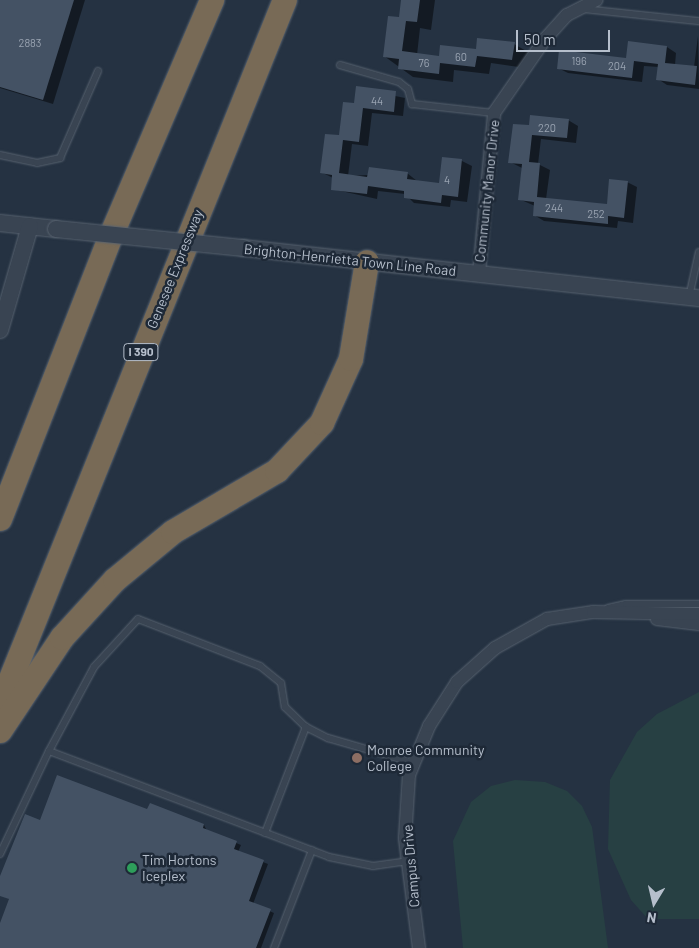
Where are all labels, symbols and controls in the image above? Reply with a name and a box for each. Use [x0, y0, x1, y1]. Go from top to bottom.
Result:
scale bar [519, 20, 613, 52]
text: 50 m [524, 30, 556, 48]
house number: 2883 [18, 36, 42, 50]
house number: 60 [455, 50, 467, 64]
house number: 196 [571, 54, 587, 68]
house number: 76 [419, 56, 429, 70]
house number: 204 [608, 59, 626, 73]
house number: 44 [371, 94, 383, 108]
street label: Community Manor Drive [471, 119, 503, 263]
house number: 220 [538, 121, 556, 135]
house number: 4 [444, 173, 450, 187]
house number: 244 [545, 201, 563, 215]
street label: Genesee Expressway [143, 207, 207, 331]
house number: 252 [587, 207, 605, 221]
street label: Brighton-Henrietta Town Line Road [243, 241, 457, 279]
road number: I 390 [122, 342, 160, 362]
place label: Monroe Community College [367, 742, 485, 774]
marker: Monroe Community College [351, 752, 363, 764]
street label: Campus Drive [399, 824, 423, 908]
place label: Tim Hortons Iceplex [142, 852, 217, 884]
marker: Tim Hortons Iceplex [126, 862, 138, 874]
north arrow [629, 878, 679, 928]
text: N [646, 909, 658, 927]

